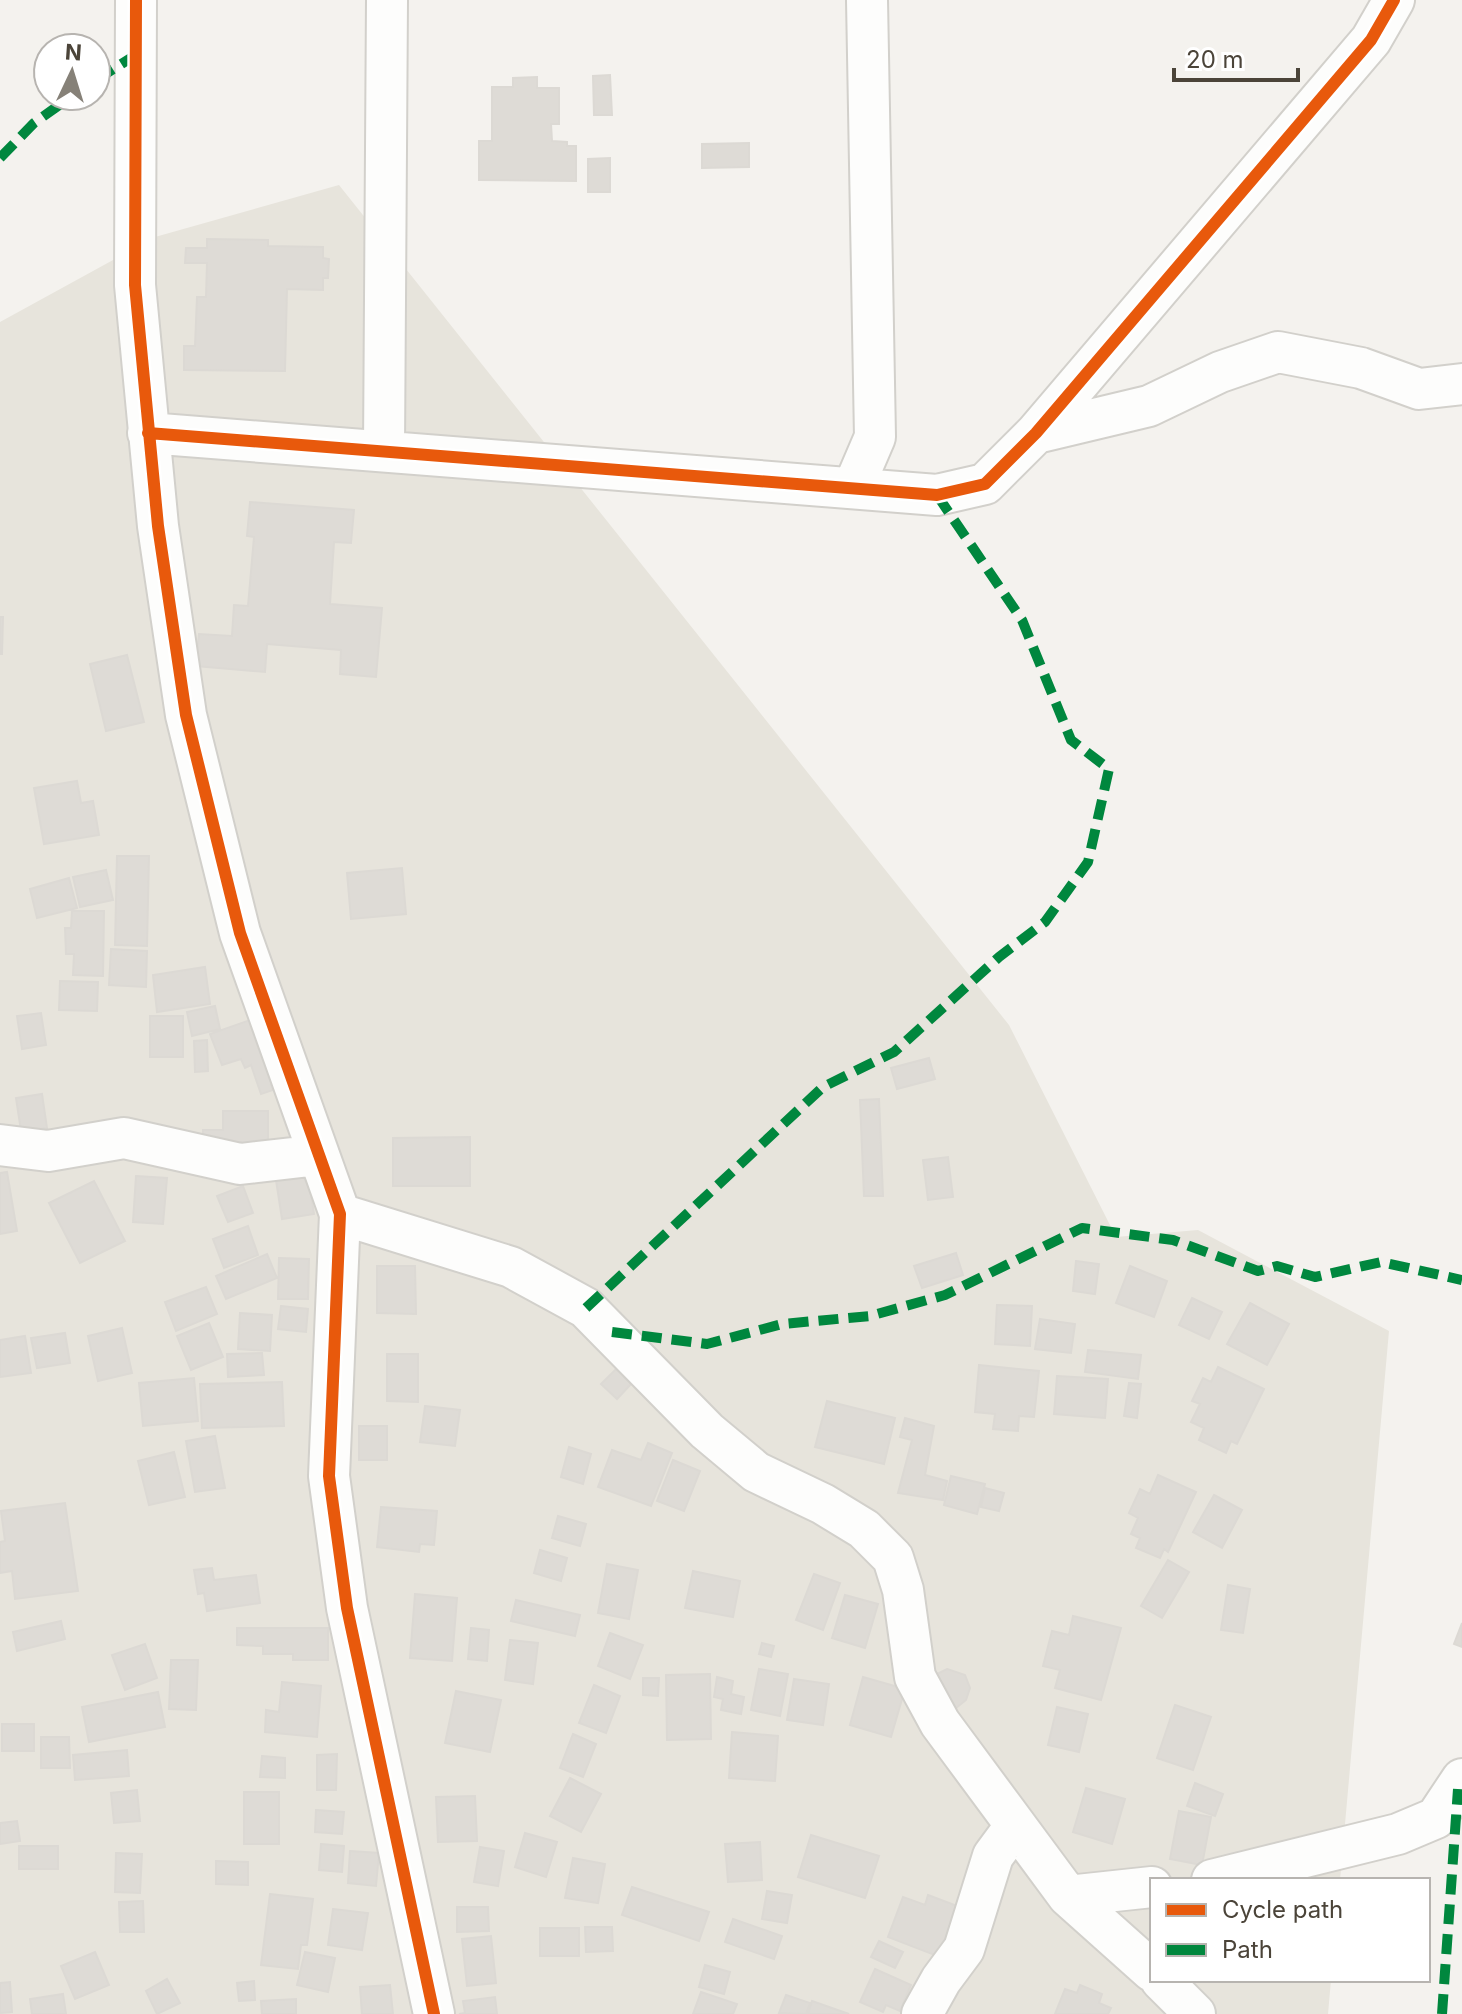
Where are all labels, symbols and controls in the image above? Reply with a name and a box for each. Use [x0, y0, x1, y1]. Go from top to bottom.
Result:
north arrow [32, 32, 112, 112]
scale bar [1174, 32, 1298, 82]
text: N [64, 38, 83, 66]
text: 20 m [1186, 45, 1244, 74]
legend [1150, 1878, 1430, 1982]
text: Cycle path [1222, 1895, 1343, 1924]
text: Path [1222, 1935, 1273, 1964]

